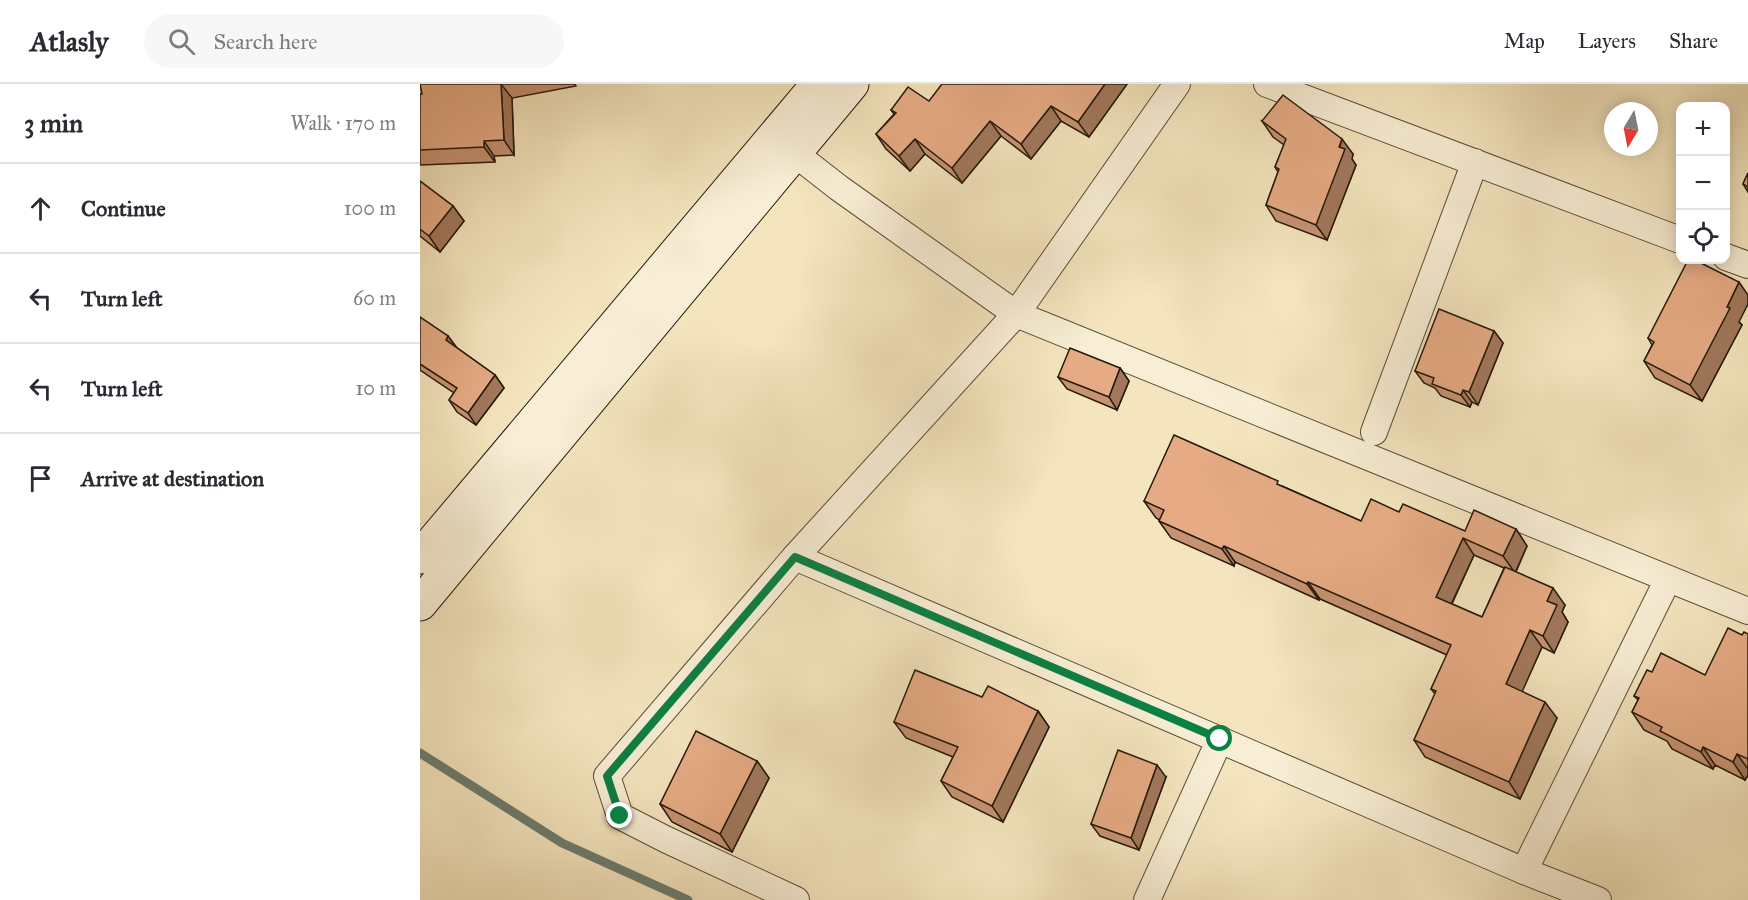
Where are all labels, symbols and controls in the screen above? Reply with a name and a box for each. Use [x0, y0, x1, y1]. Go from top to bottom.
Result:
search box [144, 14, 564, 68]
text: Atlasly [30, 24, 108, 59]
icon: search [165, 25, 198, 58]
text: Search here [213, 28, 317, 55]
text: Map [1504, 28, 1545, 54]
text: Layers [1578, 28, 1636, 54]
text: Share [1669, 28, 1718, 54]
north arrow [1604, 102, 1658, 156]
map controls [1676, 102, 1730, 264]
button: + [1676, 102, 1730, 156]
text: 3 min [24, 107, 83, 139]
text: Walk · 170 m [291, 111, 396, 135]
button: − [1676, 156, 1730, 210]
icon: ahead [24, 192, 57, 225]
text: Continue [81, 195, 166, 222]
text: 100 m [344, 196, 396, 220]
button: locate [1676, 210, 1730, 264]
icon: left [24, 282, 57, 315]
text: Turn left [81, 285, 163, 312]
text: 60 m [353, 286, 396, 310]
icon: left [24, 372, 57, 405]
text: Turn left [81, 375, 163, 402]
text: 10 m [355, 376, 396, 400]
icon: arrive [24, 462, 57, 495]
text: Arrive at destination [81, 465, 264, 492]
route start [1206, 725, 1232, 751]
route end [606, 802, 632, 828]

